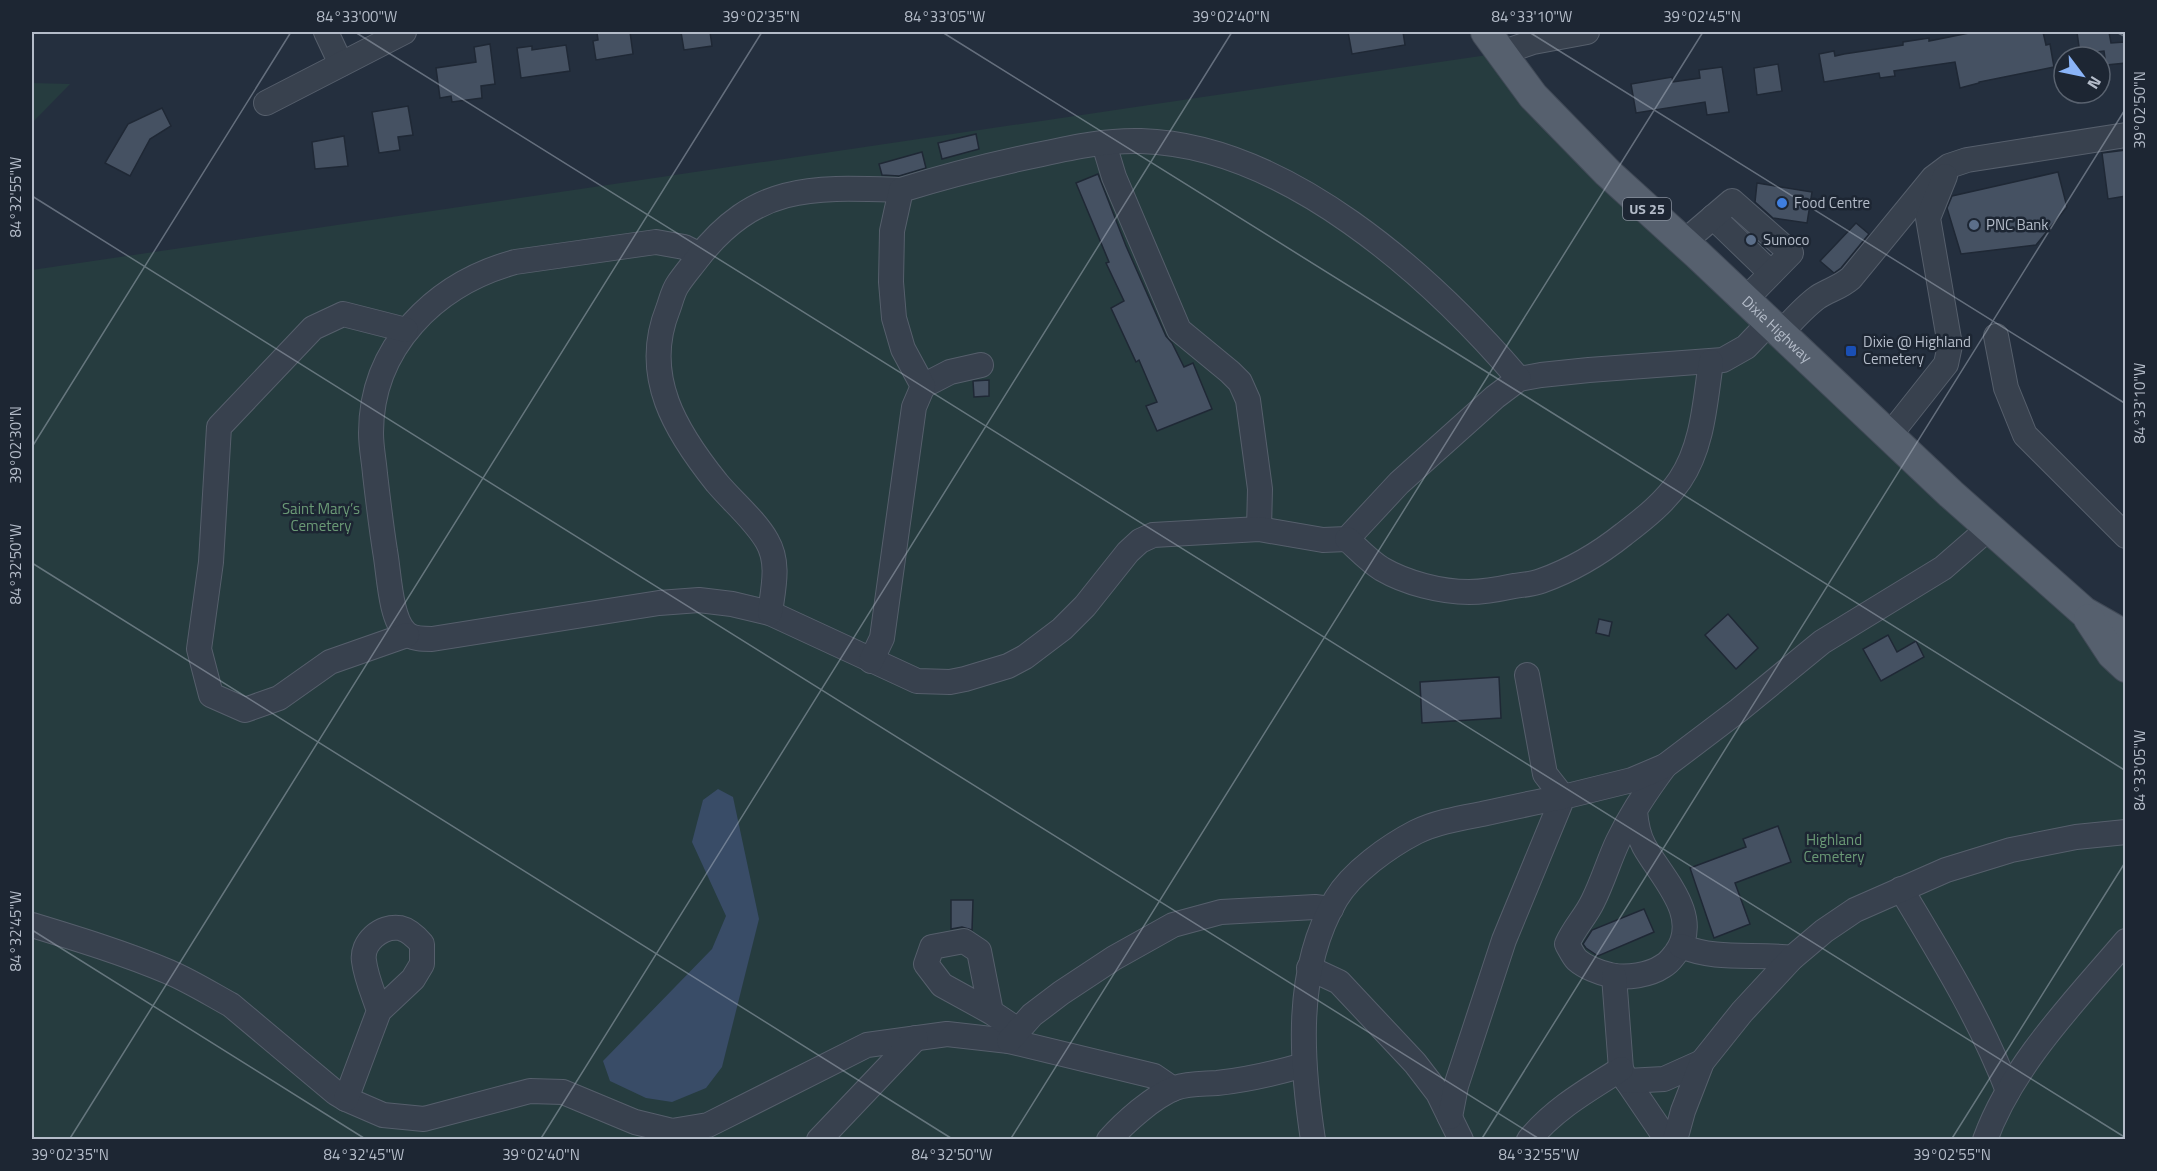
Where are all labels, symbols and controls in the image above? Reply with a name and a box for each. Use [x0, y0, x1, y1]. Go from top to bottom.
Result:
text: 84°33'00"W [317, 5, 397, 28]
text: 39°02'35"N [722, 5, 800, 28]
text: 84°33'05"W [905, 5, 985, 28]
text: 39°02'40"N [1192, 5, 1270, 28]
text: 84°33'10"W [1492, 5, 1572, 28]
text: 39°02'45"N [1663, 5, 1741, 28]
north arrow [2052, 45, 2112, 105]
text: 39°02'50"N [2128, 71, 2151, 149]
text: N [2082, 72, 2108, 94]
text: 84°32'55"W [4, 157, 27, 237]
place label: Food Centre [1794, 191, 1870, 214]
marker: Food Centre [1775, 196, 1789, 210]
road number: US 25 [1623, 198, 1671, 220]
place label: PNC Bank [1986, 213, 2049, 236]
marker: PNC Bank [1967, 218, 1981, 232]
place label: Sunoco [1763, 228, 1810, 251]
marker: Sunoco [1744, 233, 1758, 247]
street label: Dixie Highway [1737, 290, 1817, 368]
place label: Dixie @ Highland Cemetery [1863, 330, 1971, 370]
marker: Dixie @ Highland Cemetery [1844, 344, 1858, 358]
text: 84°33'10"W [2128, 363, 2151, 443]
text: 39°02'30"N [4, 406, 27, 484]
park label: Saint Mary’s Cemetery [282, 497, 360, 537]
text: 84°32'50"W [4, 524, 27, 604]
text: 84°33'05"W [2128, 730, 2151, 810]
park label: Highland Cemetery [1804, 828, 1864, 868]
text: 84°32'45"W [4, 891, 27, 971]
text: 39°02'35"N [31, 1143, 109, 1166]
text: 84°32'45"W [324, 1143, 404, 1166]
text: 39°02'40"N [502, 1143, 580, 1166]
text: 84°32'50"W [912, 1143, 992, 1166]
text: 84°32'55"W [1499, 1143, 1579, 1166]
text: 39°02'55"N [1913, 1143, 1991, 1166]

